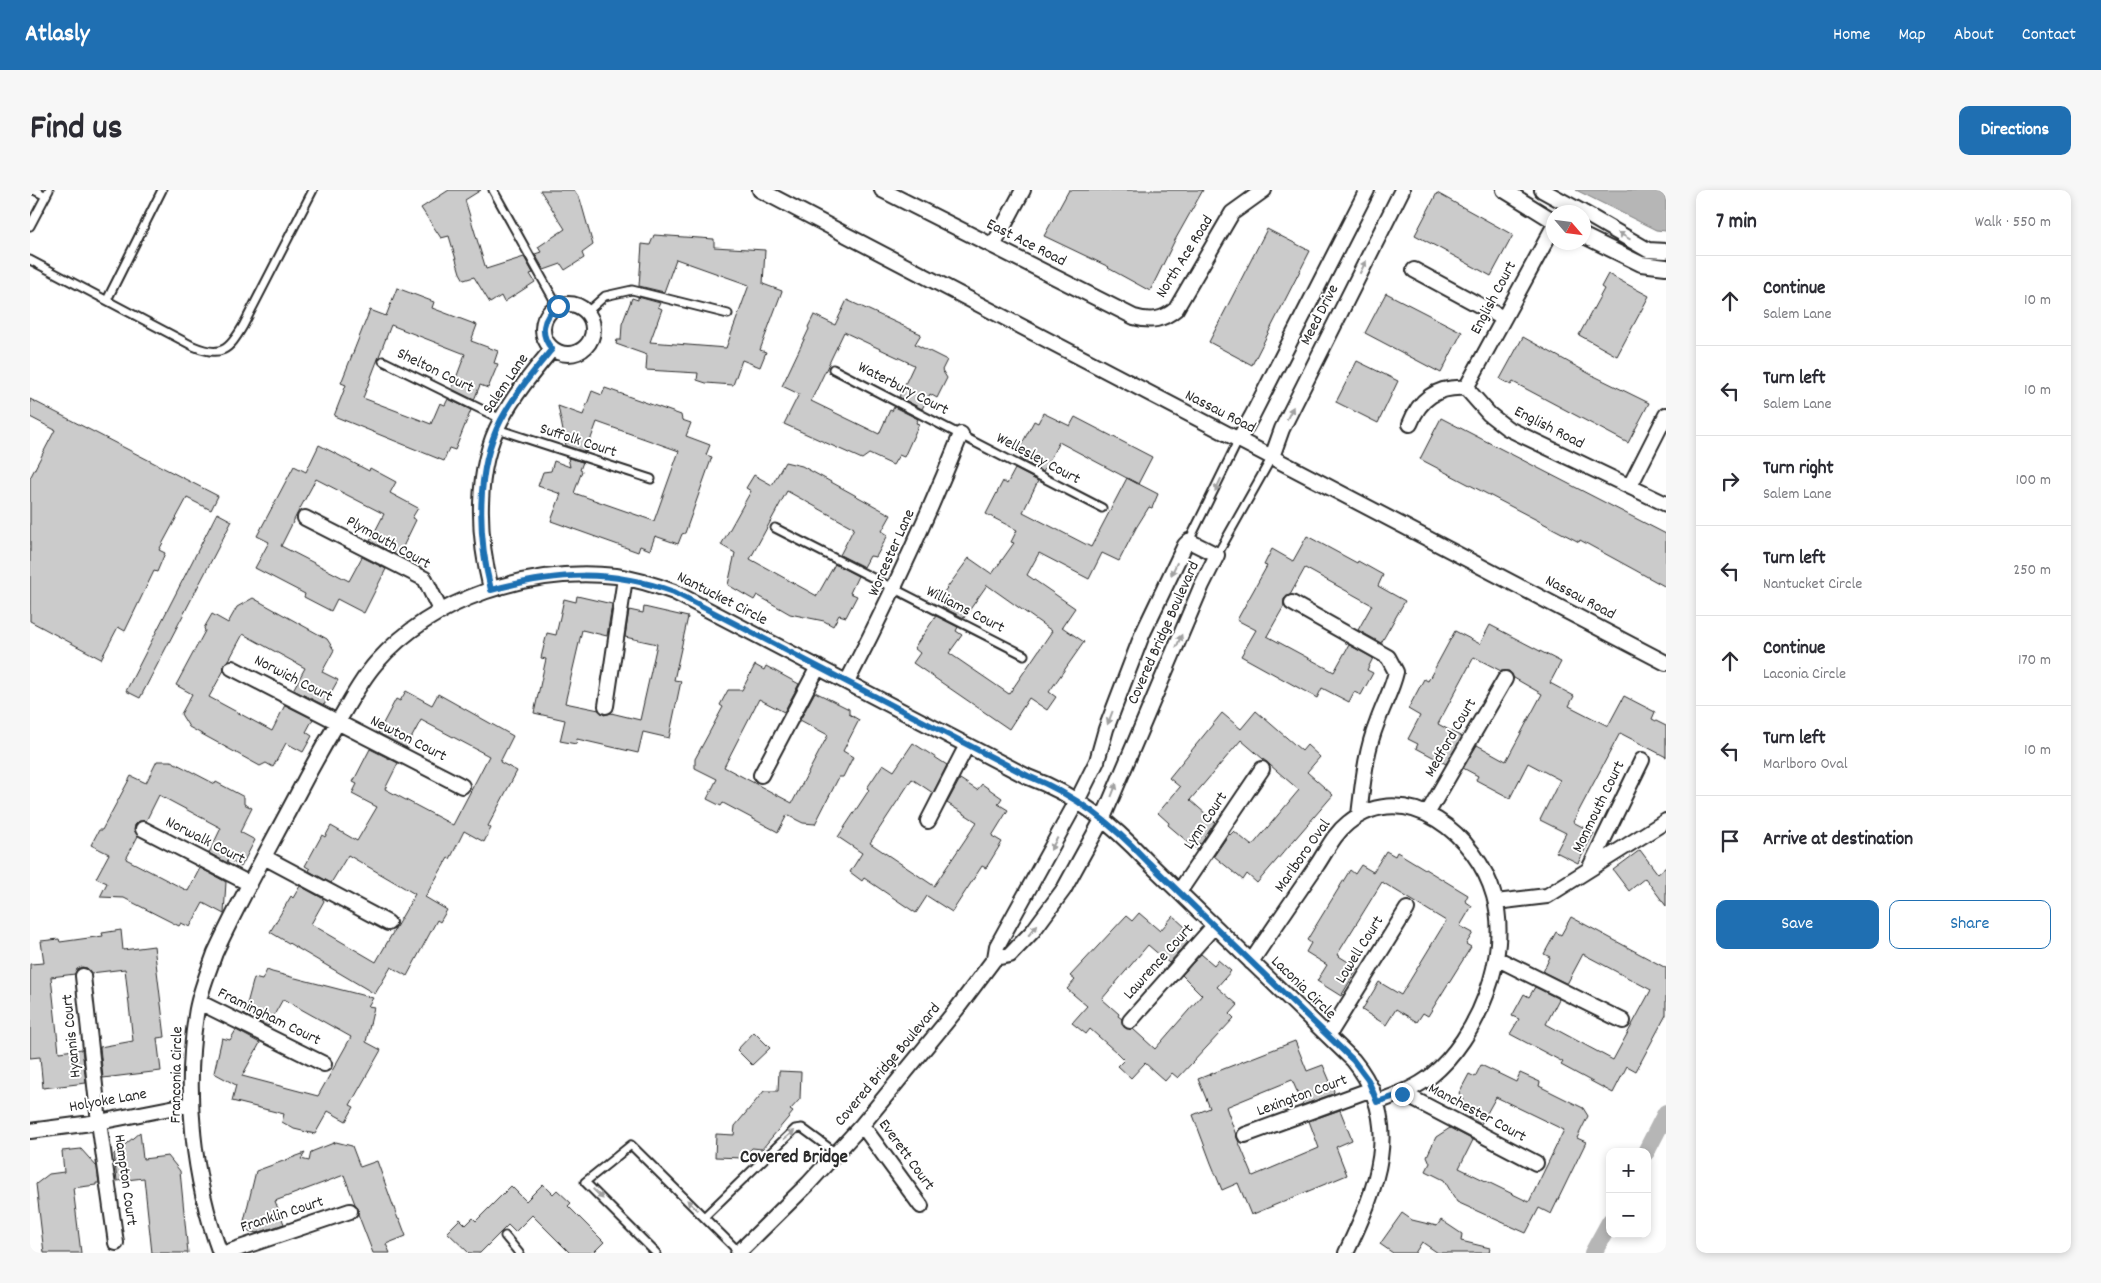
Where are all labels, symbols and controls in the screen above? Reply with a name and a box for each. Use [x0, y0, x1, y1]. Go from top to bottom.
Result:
text: Atlasly [25, 18, 89, 52]
text: Home [1833, 23, 1870, 48]
text: Map [1898, 23, 1926, 48]
text: About [1954, 23, 1994, 48]
text: Contact [2022, 23, 2076, 48]
text: Find us [30, 105, 122, 155]
button: Directions [1959, 106, 2071, 155]
north arrow [1546, 205, 1591, 250]
text: 7 min [1716, 208, 1757, 238]
street label: North Ace Road [1150, 211, 1220, 303]
text: Walk · 550 m [1975, 211, 2051, 234]
street label: East Ace Road [982, 213, 1070, 273]
one-way arrow [1616, 232, 1631, 240]
street label: English Court [1465, 257, 1523, 339]
one-way arrow [1359, 260, 1367, 274]
text: Continue [1763, 276, 1825, 303]
street label: Meed Drive [1295, 281, 1345, 349]
icon: ahead [1716, 287, 1744, 315]
text: 10 m [2024, 289, 2051, 312]
route start [547, 295, 570, 318]
text: Salem Lane [1763, 303, 1832, 326]
street label: Shelton Court [393, 342, 477, 400]
street label: Salem Lane [477, 349, 535, 419]
street label: Waterbury Court [854, 356, 953, 422]
text: Turn left [1763, 366, 1826, 393]
icon: left [1716, 377, 1744, 405]
text: 10 m [2024, 379, 2051, 402]
street label: Nassau Road [1181, 384, 1259, 440]
text: Salem Lane [1763, 393, 1832, 416]
street label: English Road [1510, 400, 1588, 456]
one-way arrow [1286, 405, 1295, 420]
street label: Suffolk Court [537, 418, 620, 464]
street label: Wellesley Court [992, 427, 1084, 491]
text: Turn right [1763, 456, 1834, 483]
icon: right [1716, 467, 1744, 495]
text: 100 m [2015, 469, 2051, 492]
one-way arrow [1213, 478, 1221, 492]
text: Salem Lane [1763, 483, 1832, 506]
street label: Worcester Lane [862, 506, 922, 600]
street label: Plymouth Court [342, 510, 434, 576]
text: Turn left [1763, 546, 1826, 573]
icon: left [1716, 557, 1744, 585]
street label: Covered Bridge Boulevard [1122, 558, 1206, 708]
text: 250 m [2013, 559, 2051, 582]
one-way arrow [1169, 562, 1177, 576]
street label: Nantucket Circle [673, 566, 771, 632]
street label: Nassau Road [1541, 570, 1619, 626]
text: Nantucket Circle [1763, 573, 1862, 596]
street label: Williams Court [922, 580, 1008, 640]
one-way arrow [1175, 634, 1183, 648]
text: Continue [1763, 636, 1825, 663]
icon: ahead [1716, 647, 1744, 675]
street label: Norwich Court [250, 649, 336, 709]
text: 170 m [2018, 649, 2051, 672]
text: Laconia Circle [1763, 663, 1846, 686]
street label: Medford Court [1419, 694, 1483, 782]
street label: Newton Court [366, 710, 450, 768]
one-way arrow [1106, 711, 1114, 726]
text: Turn left [1763, 726, 1826, 753]
icon: left [1716, 737, 1744, 765]
text: 10 m [2024, 739, 2051, 762]
text: Marlboro Oval [1763, 753, 1848, 776]
street label: Monmouth Court [1567, 757, 1631, 857]
one-way arrow [1110, 783, 1118, 797]
street label: Lynn Court [1178, 787, 1234, 854]
street label: Norwalk Court [161, 811, 249, 871]
street label: Marlboro Oval [1269, 815, 1337, 897]
icon: arrive [1716, 827, 1744, 855]
text: Arrive at destination [1763, 827, 1913, 854]
one-way arrow [1049, 837, 1058, 851]
button: Save [1716, 900, 1879, 949]
button: Share [1889, 900, 2051, 949]
street label: Lowell Court [1330, 912, 1390, 988]
street label: Lawrence Court [1118, 919, 1200, 1005]
one-way arrow [1027, 924, 1038, 937]
street label: Laconia Circle [1265, 951, 1341, 1025]
street label: Framingham Court [214, 982, 325, 1052]
street label: Hyannis Court [56, 993, 88, 1079]
street label: Covered Bridge Boulevard [829, 998, 947, 1132]
street label: Franconia Circle [165, 1026, 189, 1124]
street label: Lexington Court [1254, 1069, 1351, 1123]
street label: Manchester Court [1424, 1077, 1530, 1149]
street label: Holyoke Lane [67, 1083, 149, 1119]
route end [1391, 1083, 1414, 1106]
street label: Everett Court [872, 1115, 940, 1195]
one-way arrow [782, 1129, 795, 1140]
street label: Hampton Court [107, 1133, 143, 1227]
district label: Covered Bridge [740, 1145, 848, 1172]
map controls [1606, 1148, 1651, 1238]
button: + [1606, 1148, 1651, 1193]
one-way arrow [592, 1188, 604, 1200]
street label: Franklin Court [238, 1191, 327, 1239]
button: − [1606, 1193, 1651, 1238]
one-way arrow [686, 1199, 698, 1211]

